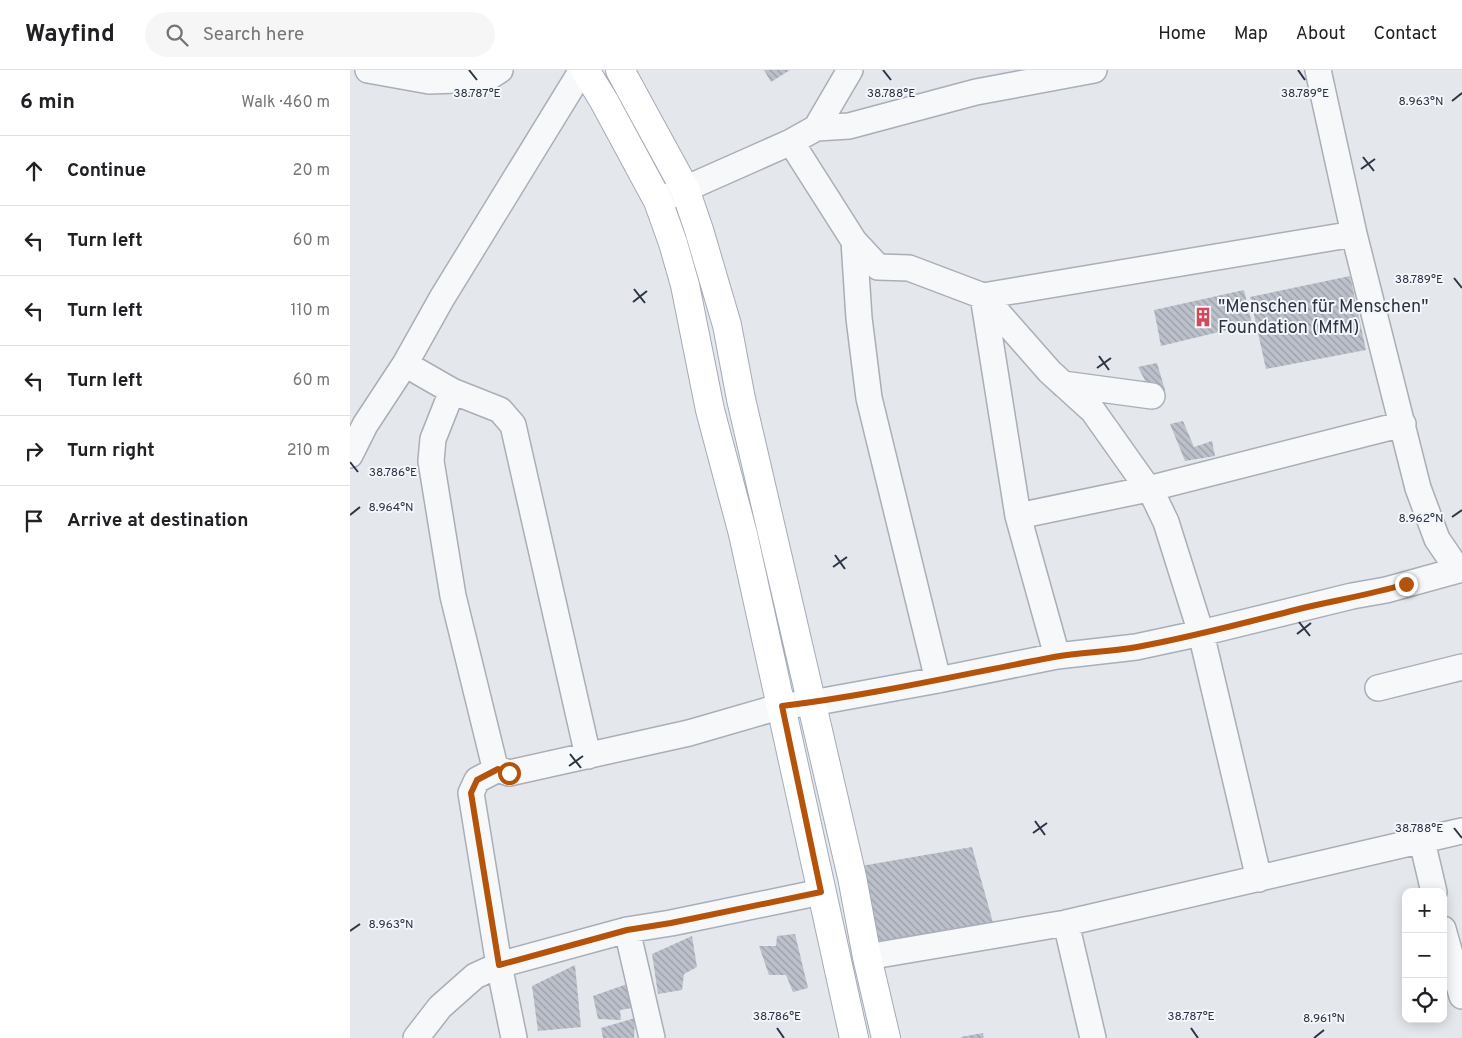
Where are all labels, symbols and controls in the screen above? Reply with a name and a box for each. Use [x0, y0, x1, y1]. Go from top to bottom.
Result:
search box [145, 12, 495, 57]
text: Wayfind [25, 20, 115, 50]
icon: search [163, 21, 191, 49]
text: Search here [203, 23, 304, 47]
text: Home [1158, 23, 1206, 46]
text: Map [1234, 23, 1268, 46]
text: About [1296, 23, 1345, 46]
text: Contact [1373, 23, 1437, 46]
text: 38.787°E [453, 86, 501, 102]
text: 38.788°E [867, 86, 915, 102]
text: 38.789°E [1281, 86, 1329, 102]
text: 6 min [20, 89, 75, 116]
text: Walk · 460 m [241, 93, 330, 113]
text: 8.963°N [1399, 94, 1443, 110]
icon: ahead [20, 157, 48, 185]
text: Continue [67, 159, 146, 183]
text: 20 m [293, 161, 330, 181]
icon: left [20, 227, 48, 255]
text: Turn left [67, 229, 143, 253]
text: 60 m [293, 231, 330, 251]
text: 38.789°E [1395, 272, 1443, 288]
place label: "Menschen für Menschen" Foundation (MfM) [1218, 296, 1428, 340]
icon: left [20, 297, 48, 325]
text: Turn left [67, 299, 143, 323]
text: 110 m [290, 301, 330, 321]
building icon: "Menschen für Menschen" Foundation (MfM) [1192, 306, 1214, 328]
icon: left [20, 367, 48, 395]
text: Turn left [67, 369, 143, 393]
text: 60 m [293, 371, 330, 391]
icon: right [20, 437, 48, 465]
text: Turn right [67, 439, 155, 463]
text: 210 m [287, 441, 330, 461]
text: 38.786°E [369, 465, 417, 481]
text: 8.964°N [368, 500, 414, 516]
icon: arrive [20, 507, 48, 535]
text: Arrive at destination [67, 509, 248, 533]
text: 8.962°N [1398, 511, 1444, 527]
route end [1395, 573, 1418, 596]
route start [498, 762, 521, 785]
text: 38.788°E [1395, 821, 1443, 837]
map controls [1402, 888, 1447, 1023]
button: + [1402, 888, 1447, 933]
text: 8.963°N [369, 917, 413, 933]
button: − [1402, 933, 1447, 978]
button: locate [1402, 978, 1447, 1023]
text: 38.786°E [753, 1009, 801, 1025]
text: 38.787°E [1167, 1009, 1215, 1025]
text: 8.961°N [1303, 1011, 1345, 1027]

